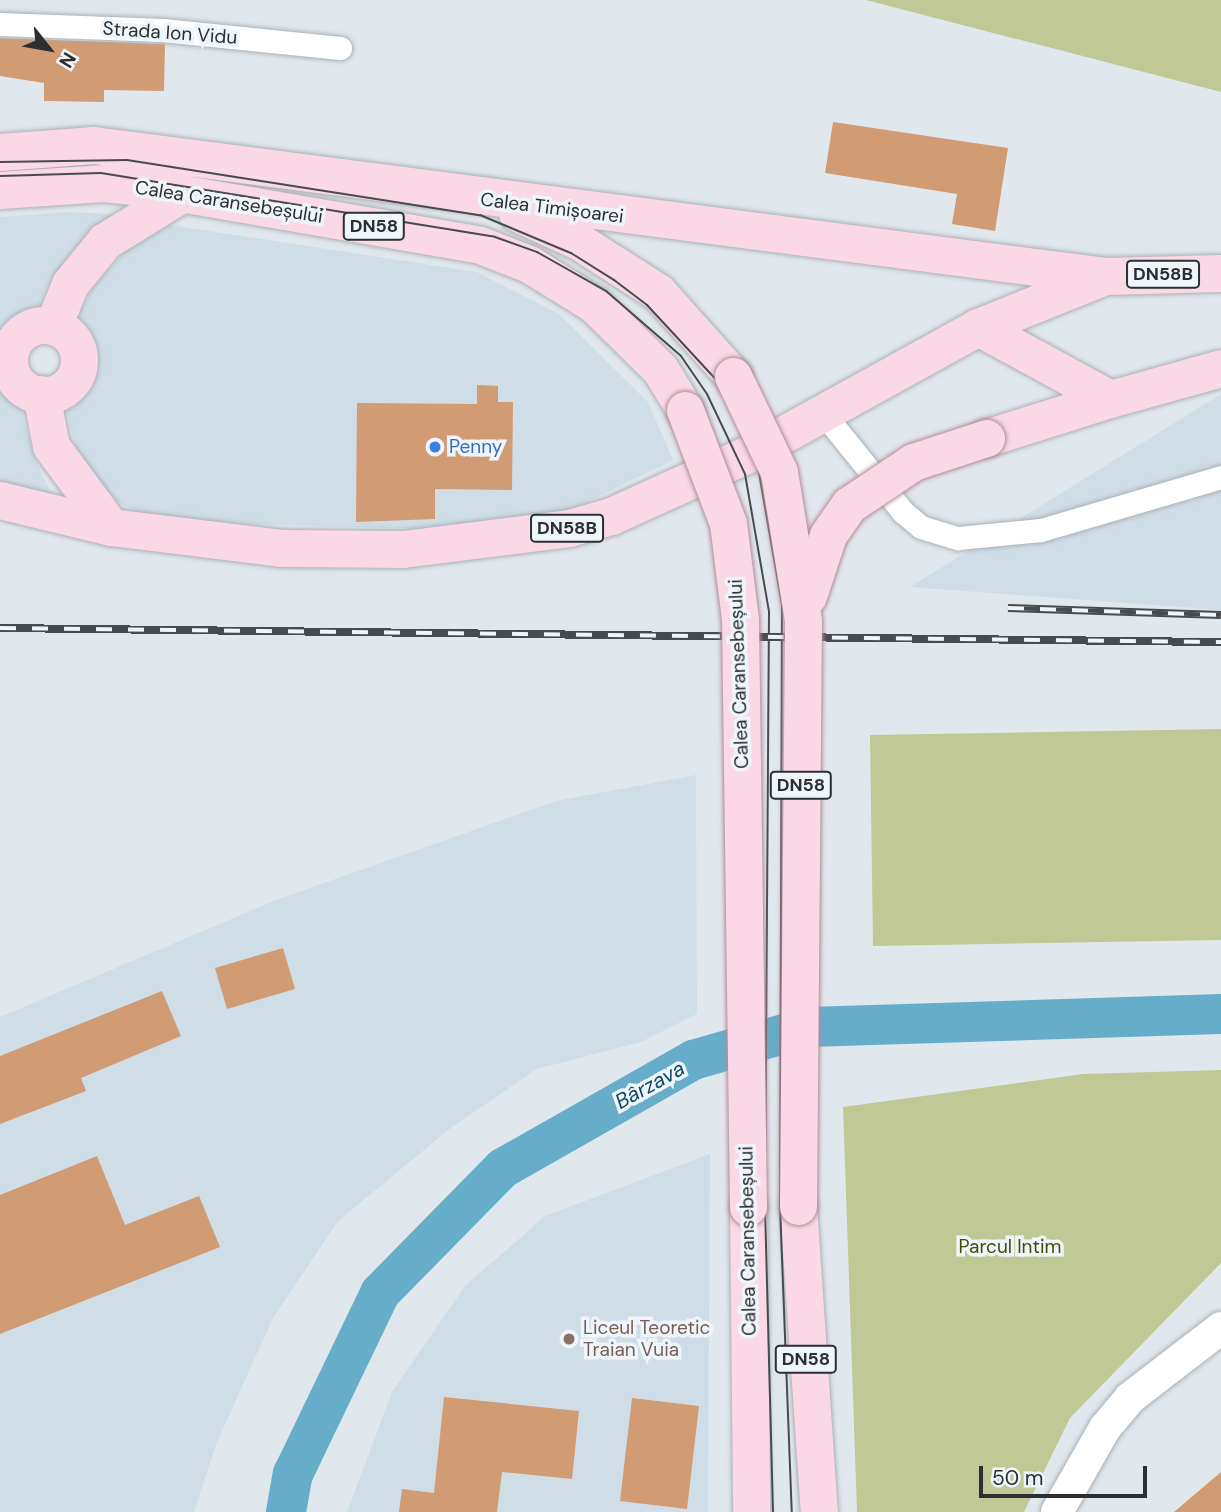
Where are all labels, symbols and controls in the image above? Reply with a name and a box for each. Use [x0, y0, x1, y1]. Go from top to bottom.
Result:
north arrow [14, 14, 84, 84]
street label: Strada Ion Vidu [102, 17, 238, 49]
text: N [53, 48, 82, 72]
street label: Calea Caransebeșului [134, 176, 324, 228]
street label: Calea Timișoarei [479, 188, 625, 228]
road number: DN58 [342, 211, 406, 240]
road number: DN58B [1124, 260, 1202, 288]
place label: Penny [449, 436, 502, 458]
marker: Penny [427, 439, 443, 455]
road number: DN58B [528, 514, 606, 542]
street label: Calea Caransebeșului [724, 579, 754, 769]
road number: DN58 [770, 770, 832, 800]
water label: Bârzava [611, 1056, 689, 1114]
street label: Calea Caransebeșului [735, 1146, 761, 1336]
park label: Parcul Intim [959, 1236, 1061, 1258]
place label: Liceul Teoretic Traian Vuia [583, 1317, 710, 1361]
marker: Liceul Teoretic Traian Vuia [561, 1331, 577, 1347]
road number: DN58 [774, 1344, 838, 1374]
scale bar [983, 1452, 1151, 1496]
text: 50 m [992, 1464, 1043, 1492]

